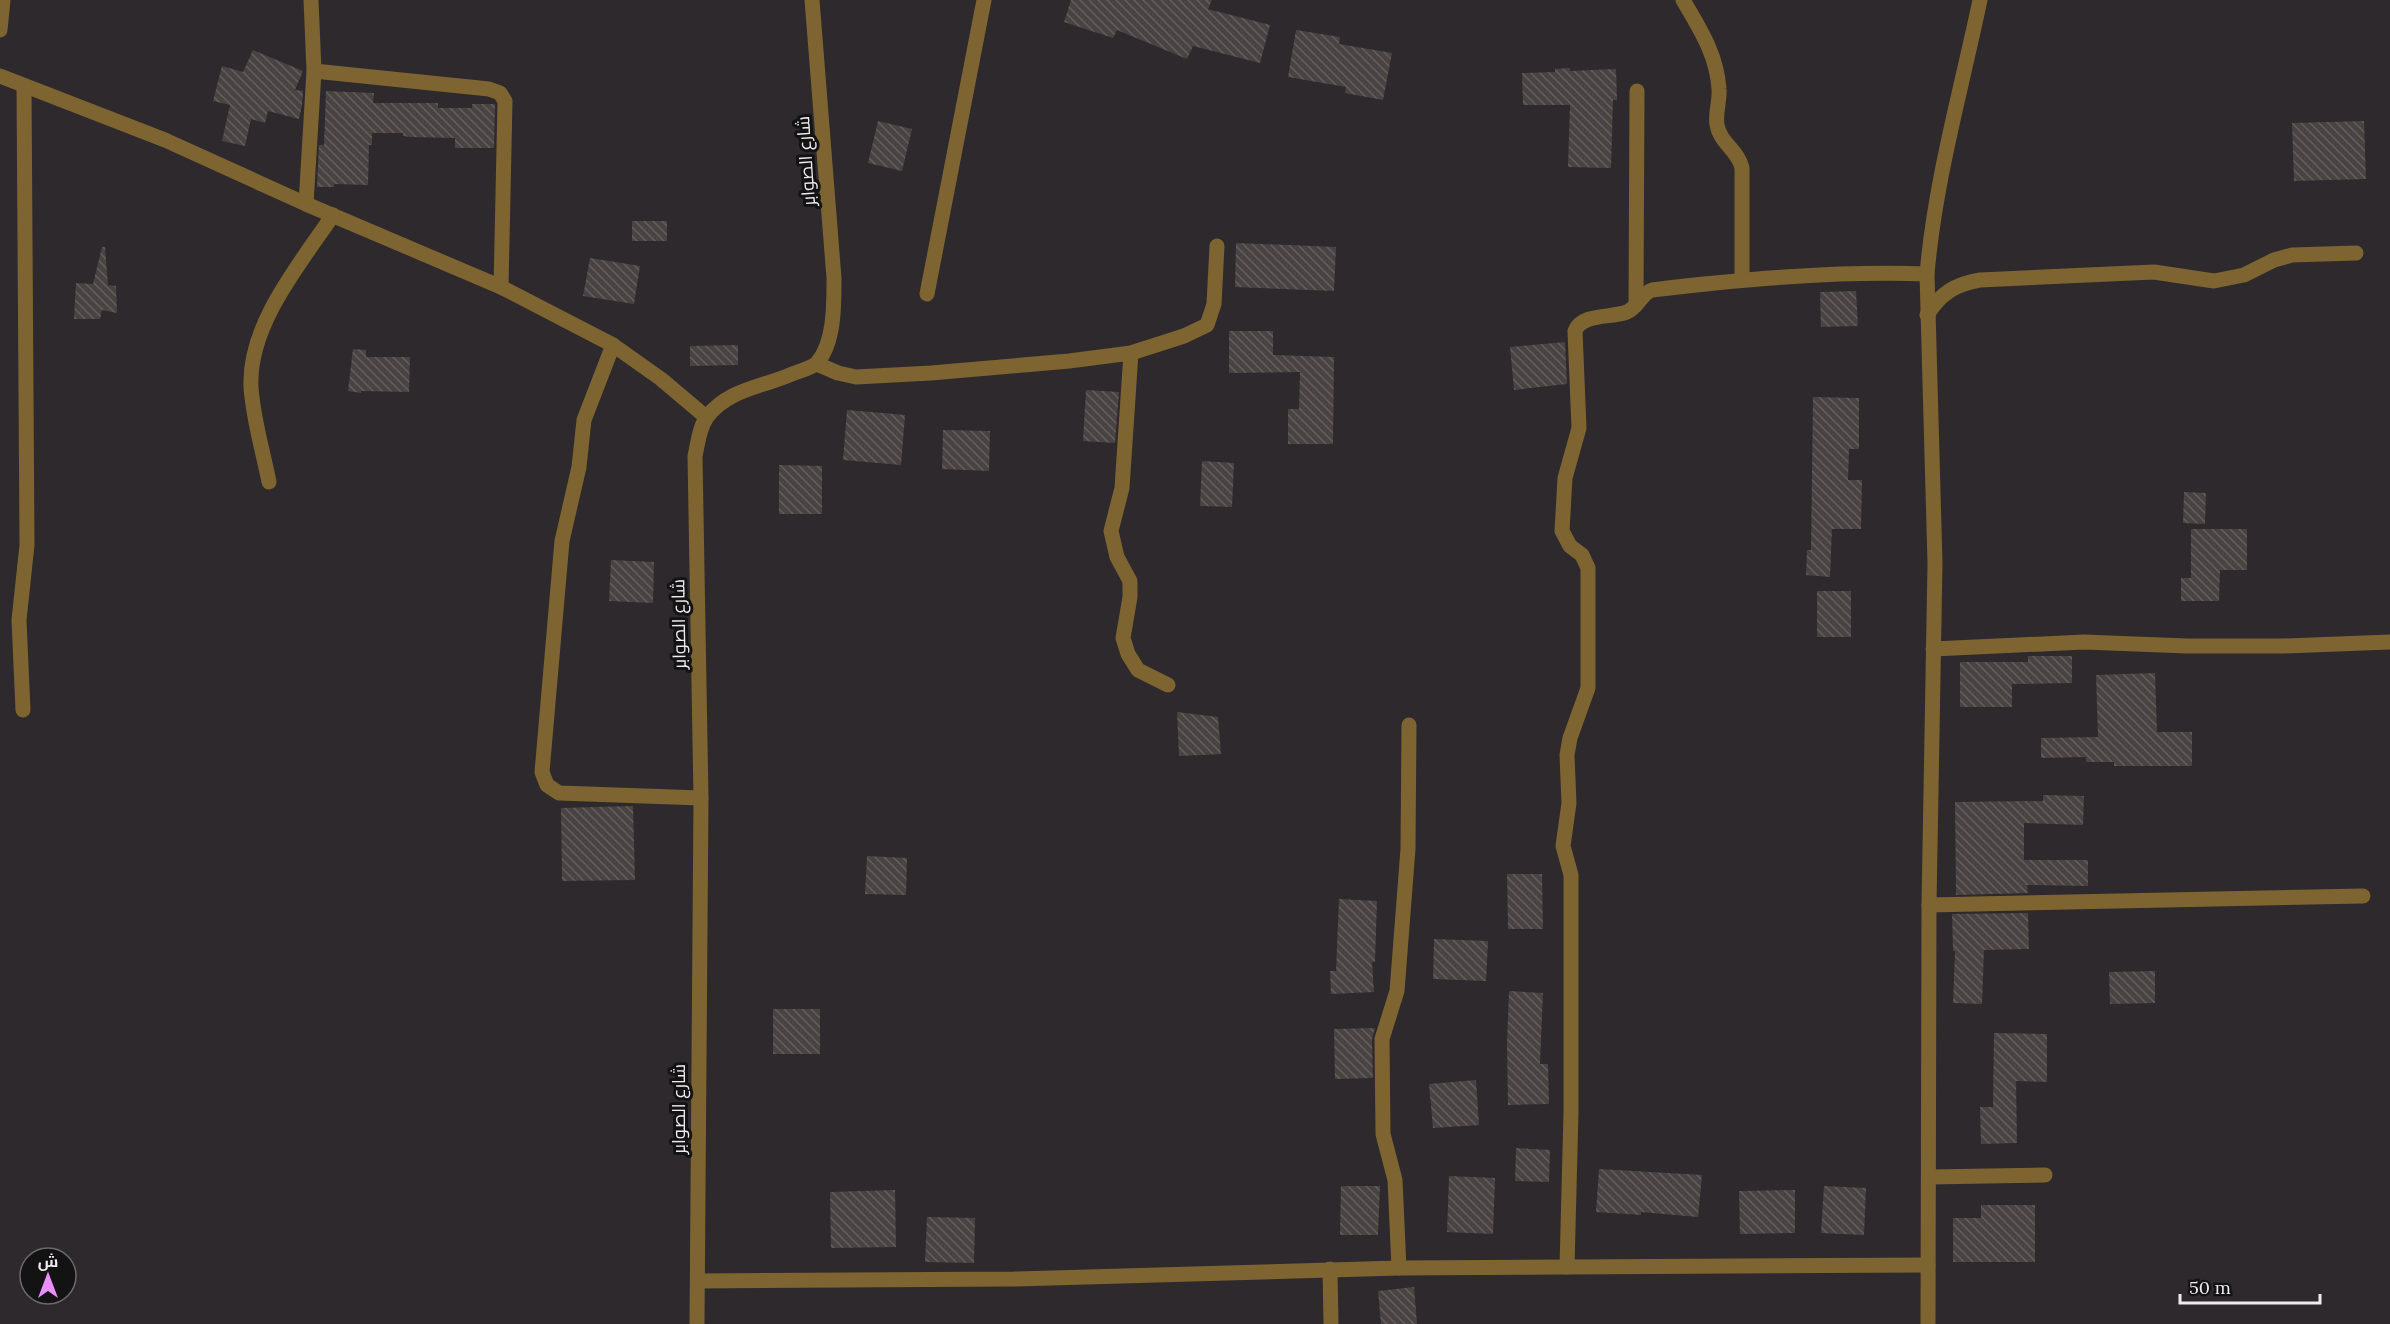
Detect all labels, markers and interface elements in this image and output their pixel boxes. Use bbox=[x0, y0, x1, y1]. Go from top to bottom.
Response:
street label: شارع الصوابر bbox=[791, 115, 821, 208]
street label: شارع الصوابر bbox=[666, 579, 692, 670]
street label: شارع الصوابر bbox=[667, 1064, 691, 1155]
north arrow bbox=[18, 1246, 78, 1306]
text: ش bbox=[38, 1251, 58, 1271]
scale bar bbox=[2180, 1267, 2320, 1305]
text: 50 m bbox=[2189, 1276, 2231, 1299]

